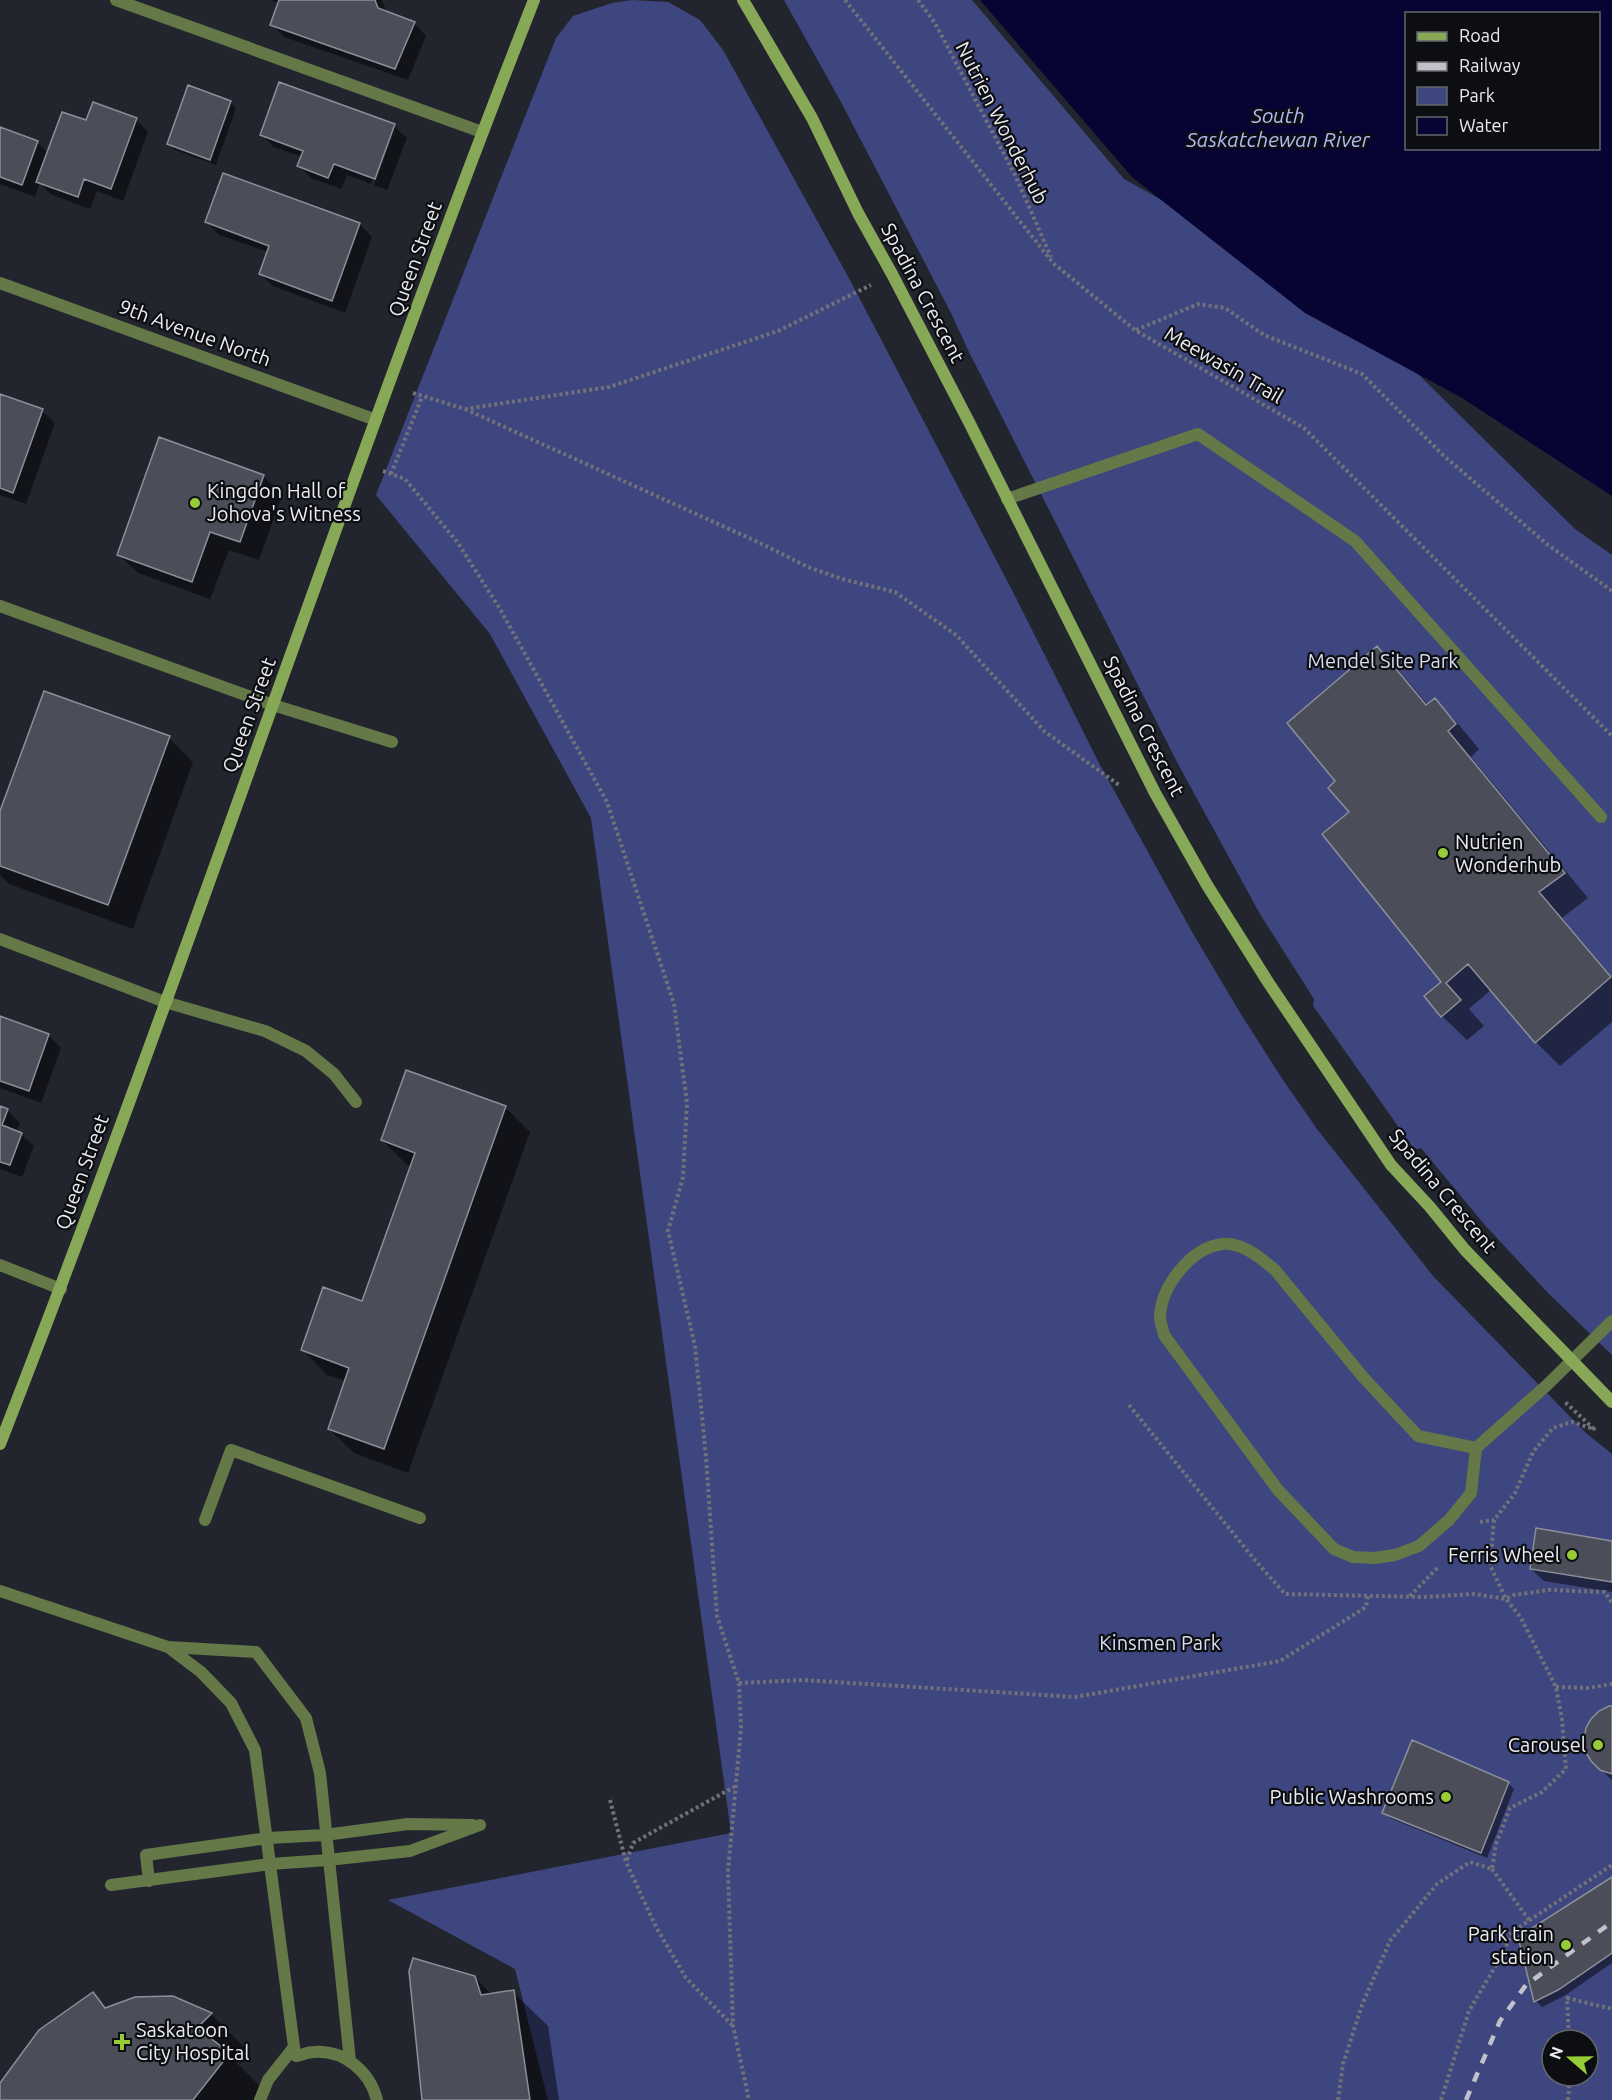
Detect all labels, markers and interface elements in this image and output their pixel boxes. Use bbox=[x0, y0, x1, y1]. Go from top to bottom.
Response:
legend bbox=[1405, 12, 1600, 150]
text: Road bbox=[1459, 25, 1501, 45]
street label: Nutrien Wonderhub bbox=[952, 38, 1053, 208]
text: Railway bbox=[1459, 55, 1521, 75]
text: Park bbox=[1459, 85, 1495, 105]
water label: South Saskatchewan River bbox=[1185, 103, 1371, 151]
text: Water bbox=[1459, 115, 1509, 135]
street label: Queen Street bbox=[383, 198, 446, 320]
street label: Spadina Crescent bbox=[877, 219, 970, 366]
street label: 9th Avenue North bbox=[116, 294, 274, 371]
street label: Meewasin Trail bbox=[1161, 321, 1288, 408]
place label: Kingdon Hall of Johova's Witness bbox=[207, 479, 361, 525]
marker: Kingdon Hall of Johova's Witness bbox=[188, 496, 202, 510]
park label: Mendel Site Park bbox=[1308, 649, 1458, 672]
street label: Spadina Crescent bbox=[1099, 652, 1190, 800]
street label: Queen Street bbox=[217, 654, 280, 776]
place label: Nutrien Wonderhub bbox=[1455, 830, 1561, 876]
marker: Nutrien Wonderhub bbox=[1436, 846, 1450, 860]
street label: Queen Street bbox=[50, 1111, 113, 1233]
street label: Spadina Crescent bbox=[1385, 1124, 1502, 1257]
place label: Ferris Wheel bbox=[1448, 1543, 1560, 1566]
marker: Ferris Wheel bbox=[1565, 1548, 1579, 1562]
park label: Kinsmen Park bbox=[1099, 1631, 1221, 1654]
place label: Carousel bbox=[1508, 1733, 1586, 1756]
marker: Carousel bbox=[1591, 1738, 1605, 1752]
place label: Public Washrooms bbox=[1270, 1785, 1434, 1808]
marker: Public Washrooms bbox=[1439, 1790, 1453, 1804]
place label: Park train station bbox=[1468, 1922, 1554, 1968]
marker: Park train station bbox=[1559, 1938, 1573, 1952]
place label: Saskatoon City Hospital bbox=[136, 2018, 249, 2064]
north arrow bbox=[1540, 2028, 1600, 2088]
marker: Saskatoon City Hospital bbox=[113, 2033, 131, 2051]
text: N bbox=[1545, 2044, 1566, 2062]

